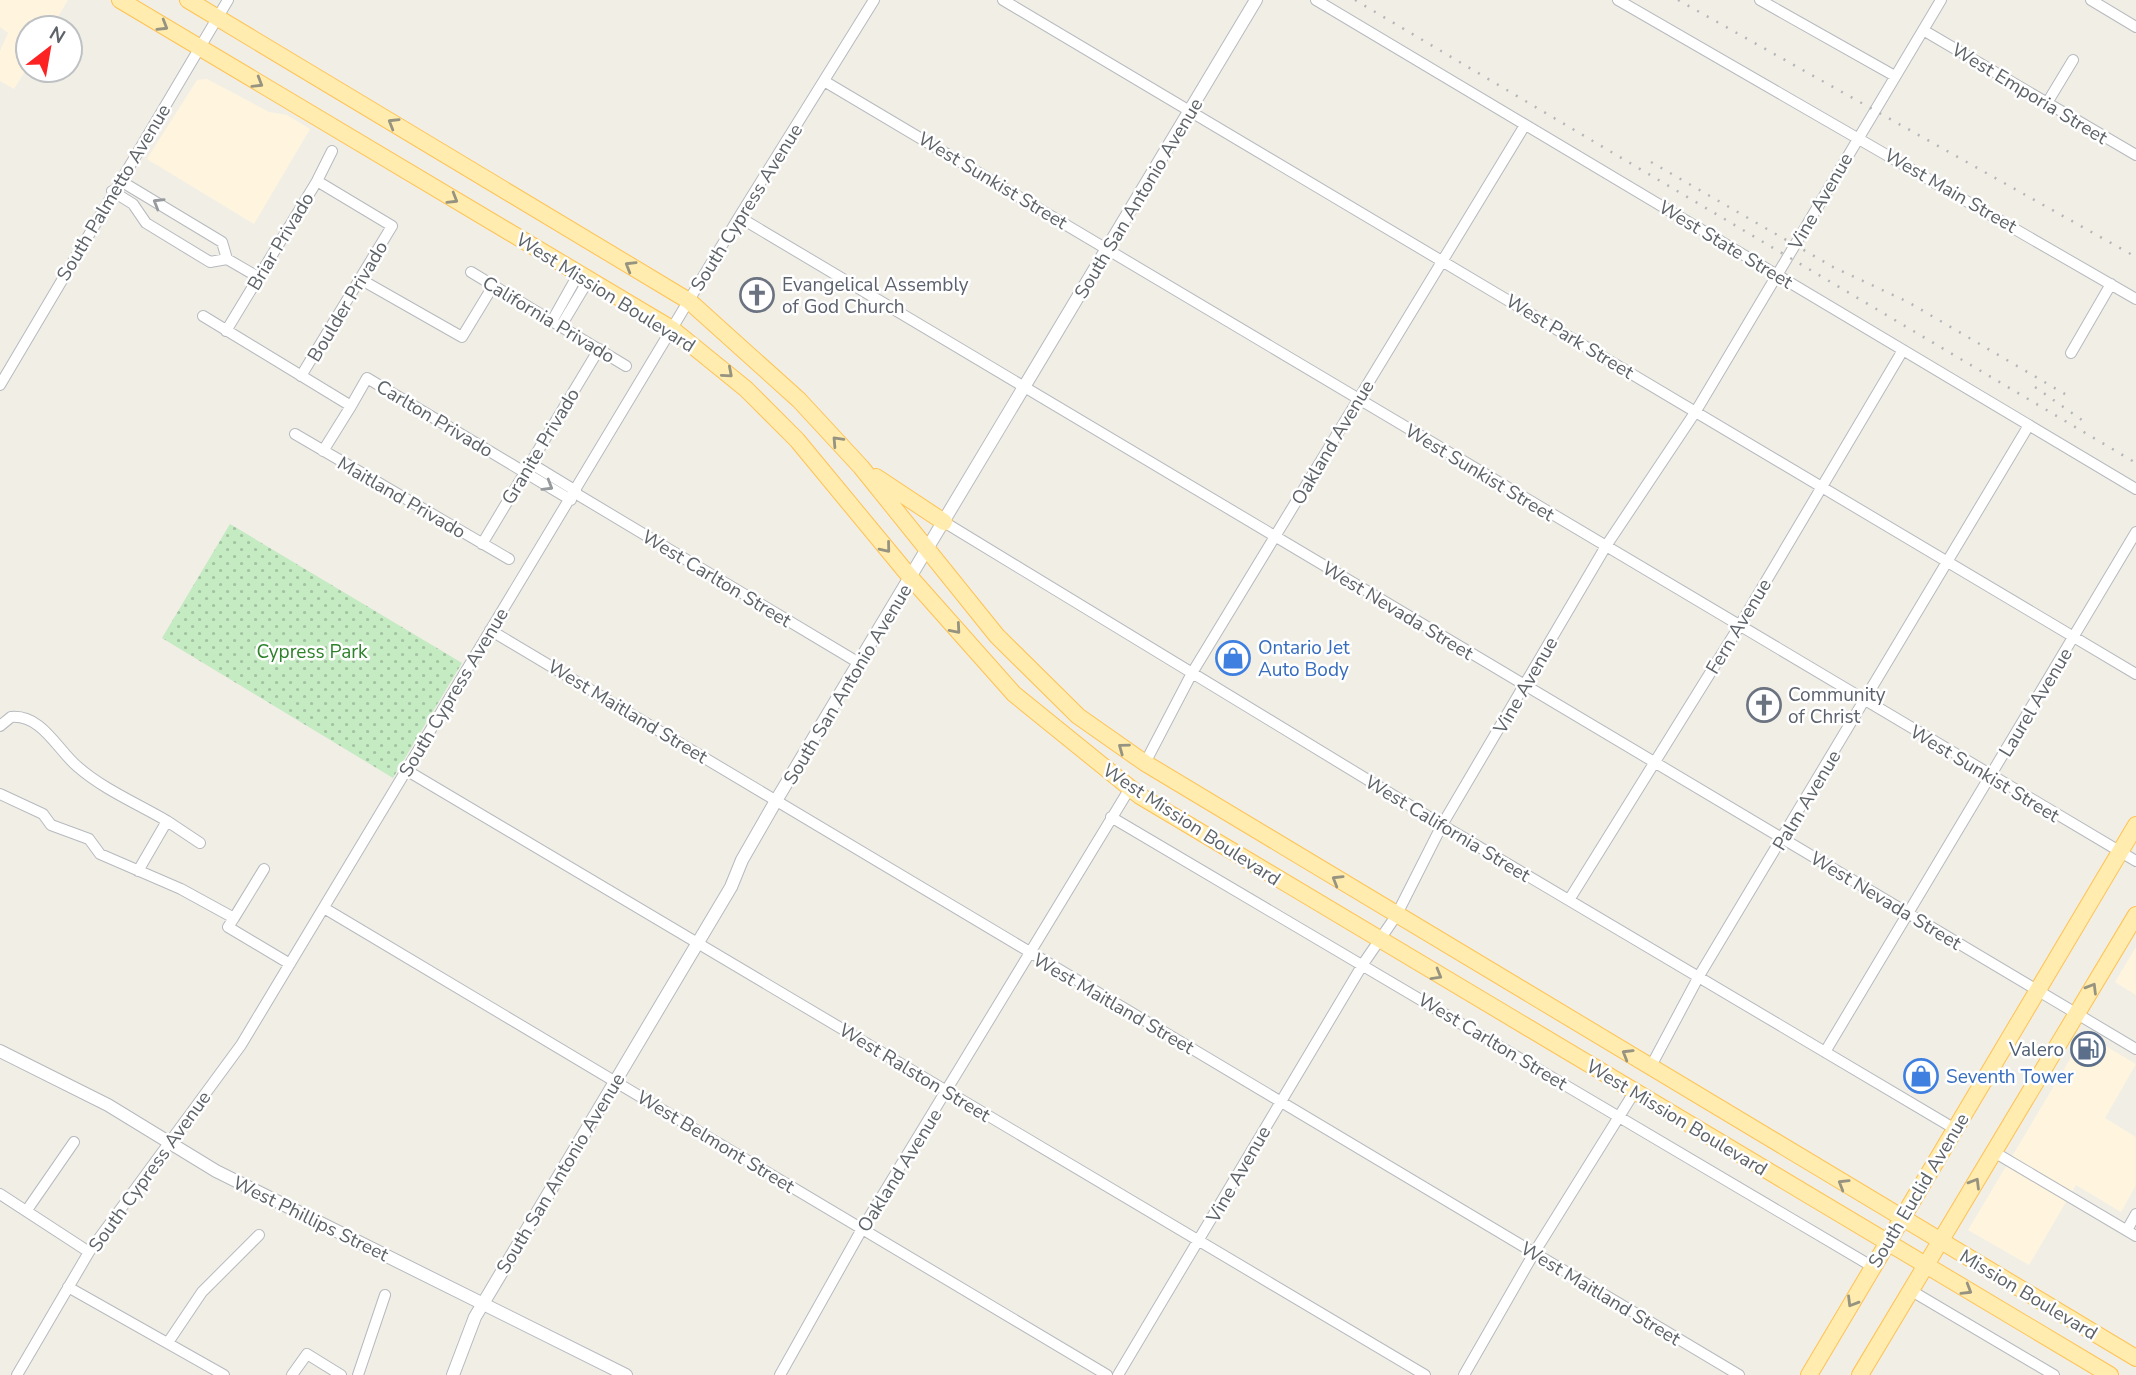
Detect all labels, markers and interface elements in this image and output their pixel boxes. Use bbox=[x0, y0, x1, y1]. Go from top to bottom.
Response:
north arrow bbox=[14, 14, 84, 84]
one-way arrow bbox=[156, 18, 169, 31]
text: N bbox=[44, 20, 70, 50]
street label: West Emporia Street bbox=[1947, 37, 2113, 151]
one-way arrow bbox=[250, 75, 263, 88]
street label: South San Antonio Avenue bbox=[1069, 93, 1209, 304]
street label: South Palmetto Avenue bbox=[51, 99, 177, 286]
one-way arrow bbox=[388, 118, 401, 131]
street label: South Cypress Avenue bbox=[685, 119, 809, 296]
street label: West Sunkist Street bbox=[913, 126, 1072, 236]
street label: West Main Street bbox=[1880, 142, 2022, 239]
street label: Vine Avenue bbox=[1782, 148, 1859, 256]
street label: Briar Privado bbox=[241, 188, 320, 295]
one-way arrow bbox=[446, 191, 459, 204]
street label: West State Street bbox=[1654, 195, 1798, 295]
one-way arrow bbox=[152, 198, 165, 211]
street label: West Mission Boulevard bbox=[511, 227, 700, 359]
street label: Boulder Privado bbox=[301, 236, 394, 367]
one-way arrow bbox=[625, 261, 638, 274]
street label: California Privado bbox=[477, 270, 620, 370]
place label: Evangelical Assembly of God Church bbox=[782, 272, 969, 320]
church icon: Evangelical Assembly of God Church bbox=[738, 276, 776, 314]
street label: West Park Street bbox=[1501, 288, 1639, 386]
one-way arrow bbox=[719, 365, 732, 377]
street label: Carlton Privado bbox=[371, 374, 498, 464]
street label: Oakland Avenue bbox=[1285, 375, 1380, 510]
street label: Granite Privado bbox=[496, 383, 586, 510]
street label: West Sunkist Street bbox=[1400, 418, 1559, 528]
one-way arrow bbox=[833, 436, 845, 449]
street label: Maitland Privado bbox=[333, 451, 470, 545]
one-way arrow bbox=[540, 478, 553, 491]
street label: West Carlton Street bbox=[637, 524, 796, 634]
one-way arrow bbox=[878, 539, 890, 552]
street label: West Nevada Street bbox=[1317, 555, 1478, 666]
street label: Fern Avenue bbox=[1700, 574, 1778, 679]
street label: South San Antonio Avenue bbox=[778, 579, 918, 790]
street label: South Cypress Avenue bbox=[393, 603, 515, 782]
one-way arrow bbox=[948, 620, 960, 633]
street label: Vine Avenue bbox=[1487, 632, 1564, 740]
place label: Ontario Jet Auto Body bbox=[1258, 635, 1350, 683]
park label: Cypress Park bbox=[256, 639, 368, 665]
shop icon: Ontario Jet Auto Body bbox=[1214, 639, 1252, 677]
street label: Laurel Avenue bbox=[1993, 643, 2079, 762]
street label: West Maitland Street bbox=[543, 654, 713, 770]
place label: Community of Christ bbox=[1788, 682, 1886, 730]
church icon: Community of Christ bbox=[1745, 686, 1783, 724]
street label: West Sunkist Street bbox=[1905, 719, 2064, 829]
one-way arrow bbox=[1118, 744, 1131, 756]
street label: Palm Avenue bbox=[1767, 745, 1847, 856]
street label: West Mission Boulevard bbox=[1098, 758, 1285, 892]
street label: West California Street bbox=[1360, 769, 1535, 889]
street label: West Nevada Street bbox=[1805, 845, 1966, 956]
one-way arrow bbox=[1332, 875, 1345, 888]
street label: West Maitland Street bbox=[1028, 947, 1199, 1061]
one-way arrow bbox=[1430, 967, 1443, 980]
one-way arrow bbox=[2084, 983, 2097, 996]
street label: West Carlton Street bbox=[1413, 987, 1572, 1097]
street label: West Ralston Street bbox=[834, 1017, 995, 1129]
fuel station icon: Valero bbox=[2069, 1030, 2107, 1068]
place label: Valero bbox=[2008, 1037, 2064, 1063]
one-way arrow bbox=[1622, 1049, 1635, 1062]
street label: West Mission Boulevard bbox=[1581, 1053, 1772, 1182]
shop icon: Seventh Tower bbox=[1902, 1057, 1940, 1095]
place label: Seventh Tower bbox=[1946, 1064, 2074, 1090]
street label: South San Antonio Avenue bbox=[491, 1068, 631, 1279]
street label: West Belmont Street bbox=[632, 1084, 800, 1200]
street label: South Cypress Avenue bbox=[83, 1086, 217, 1257]
street label: Oakland Avenue bbox=[851, 1104, 948, 1237]
street label: South Euclid Avenue bbox=[1862, 1108, 1975, 1273]
street label: Vine Avenue bbox=[1200, 1121, 1277, 1229]
street label: West Phillips Street bbox=[228, 1170, 393, 1268]
one-way arrow bbox=[1967, 1178, 1980, 1191]
one-way arrow bbox=[1838, 1179, 1851, 1192]
street label: West Maitland Street bbox=[1516, 1236, 1686, 1352]
street label: Mission Boulevard bbox=[1955, 1243, 2102, 1346]
one-way arrow bbox=[1960, 1282, 1973, 1295]
one-way arrow bbox=[1848, 1294, 1861, 1307]

